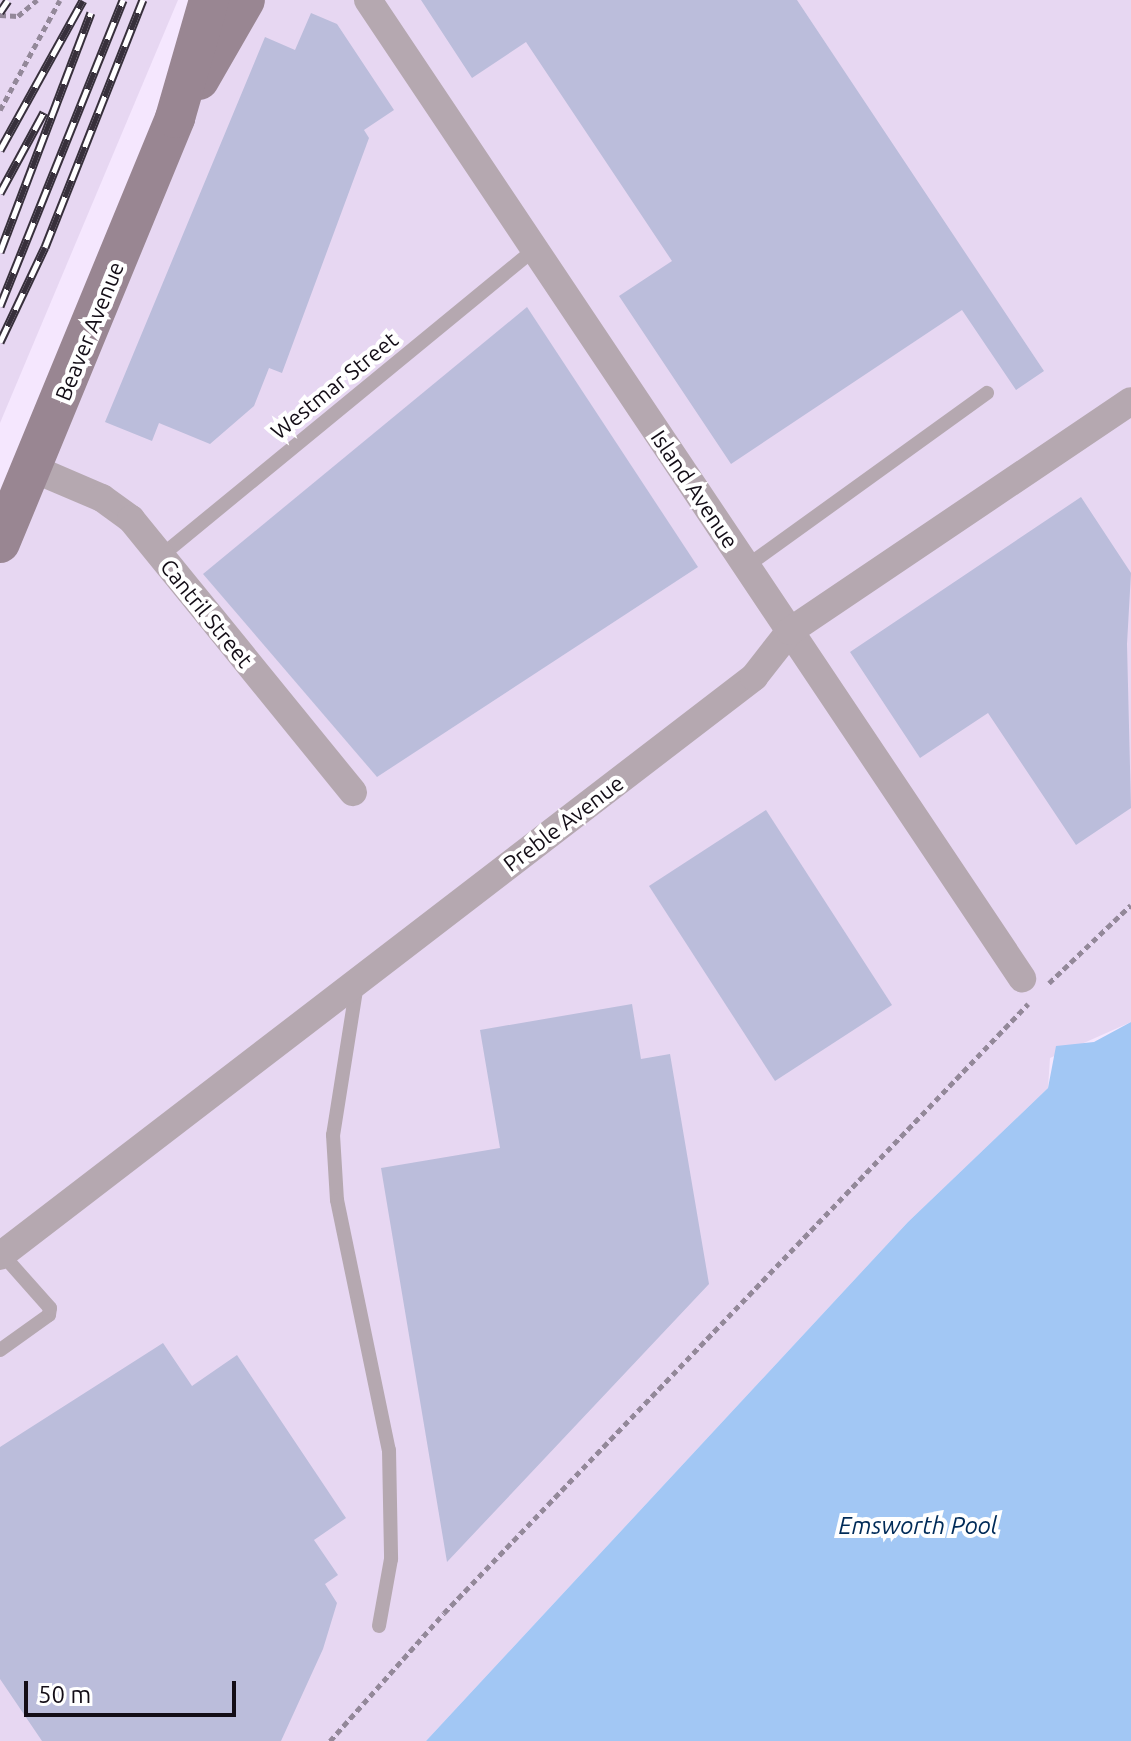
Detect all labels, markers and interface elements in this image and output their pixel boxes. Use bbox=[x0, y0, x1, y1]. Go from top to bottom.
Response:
street label: Beaver Avenue bbox=[49, 258, 129, 404]
street label: Westmar Street bbox=[265, 326, 403, 444]
street label: Island Avenue bbox=[646, 425, 744, 553]
street label: Cantril Street bbox=[155, 553, 259, 673]
street label: Preble Avenue bbox=[498, 769, 628, 877]
water label: Emsworth Pool bbox=[839, 1512, 997, 1540]
scale bar bbox=[28, 1665, 240, 1715]
text: 50 m bbox=[38, 1681, 91, 1708]

